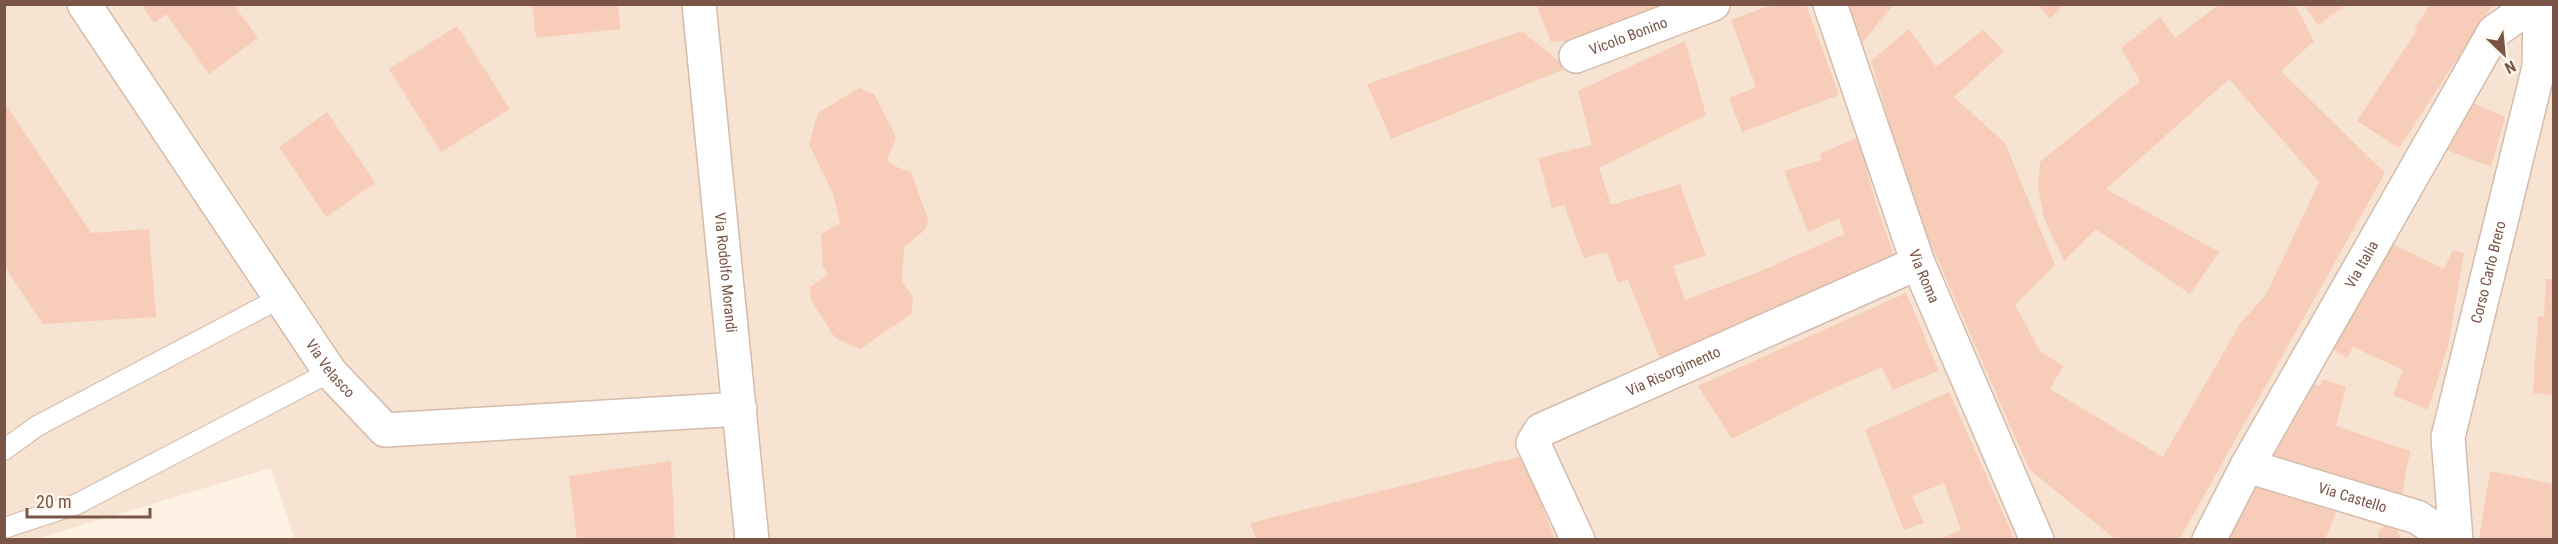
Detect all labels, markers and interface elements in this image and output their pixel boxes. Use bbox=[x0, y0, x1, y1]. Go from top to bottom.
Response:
street label: Vicolo Bonino bbox=[1587, 13, 1670, 59]
north arrow bbox=[2474, 24, 2534, 84]
text: N bbox=[2502, 56, 2519, 78]
street label: Via Rodolfo Morandi bbox=[711, 212, 740, 334]
street label: Corso Carlo Brero bbox=[2467, 219, 2510, 325]
street label: Via Italia bbox=[2341, 237, 2382, 292]
street label: Via Roma bbox=[1905, 247, 1943, 306]
street label: Via Velasco bbox=[302, 336, 359, 402]
street label: Via Risorgimento bbox=[1624, 343, 1723, 400]
street label: Via Castello bbox=[2316, 479, 2389, 516]
scale bar bbox=[27, 481, 150, 519]
text: 20 m bbox=[36, 491, 71, 512]

